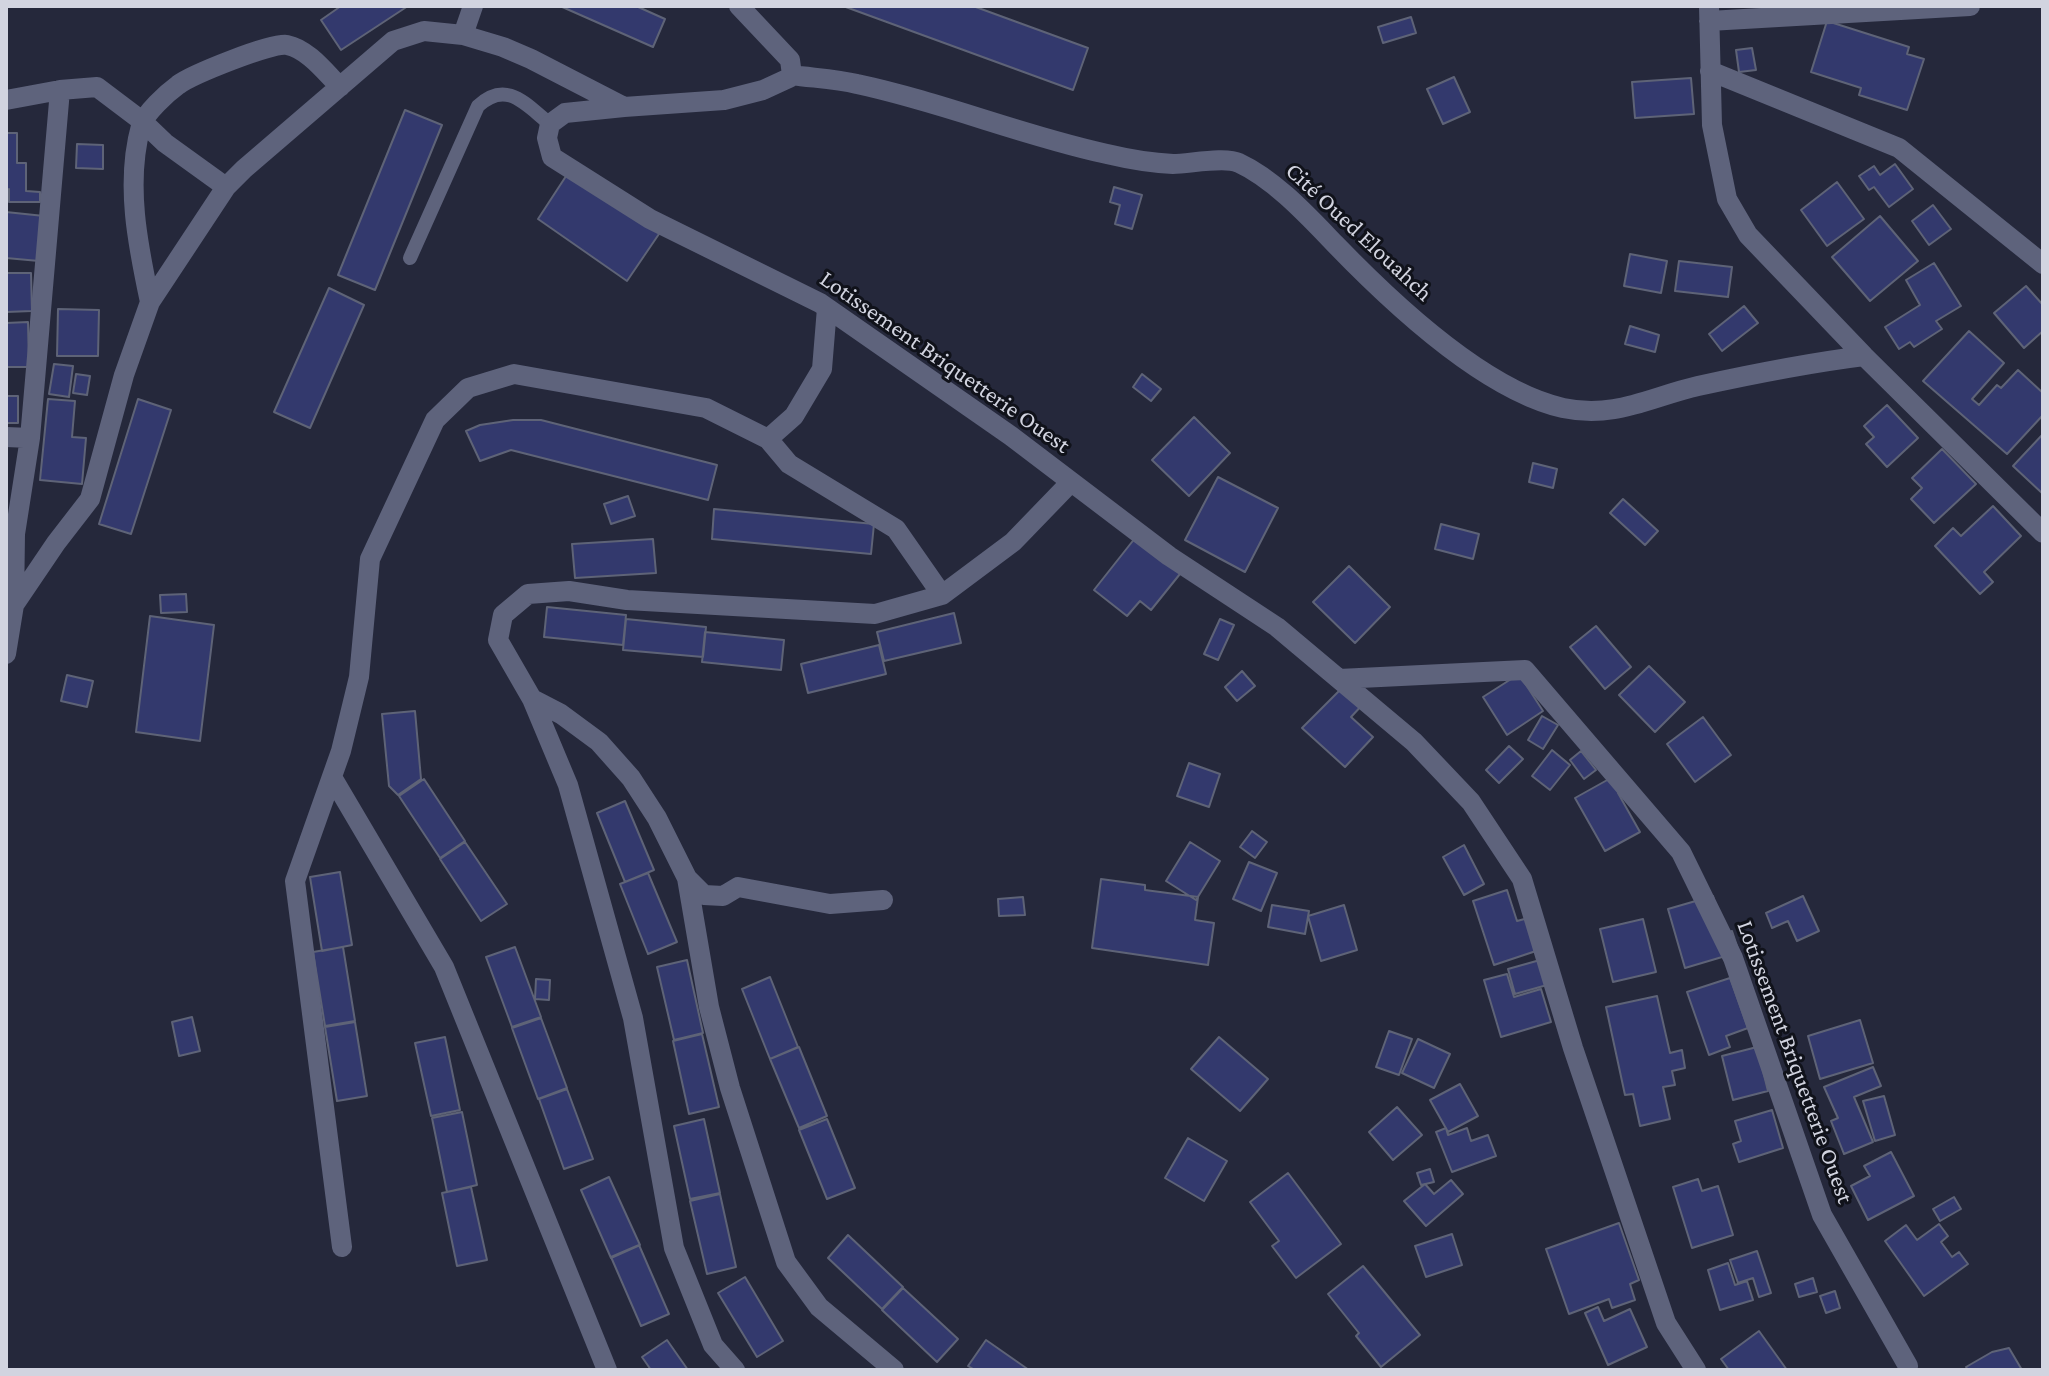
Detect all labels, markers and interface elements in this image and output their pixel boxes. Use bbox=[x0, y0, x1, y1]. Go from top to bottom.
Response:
street label: Cité Oued Elouahch bbox=[1280, 157, 1438, 307]
street label: Lotissement Briquetterie Ouest bbox=[814, 264, 1076, 460]
street label: Lotissement Briquetterie Ouest bbox=[1730, 917, 1860, 1207]

